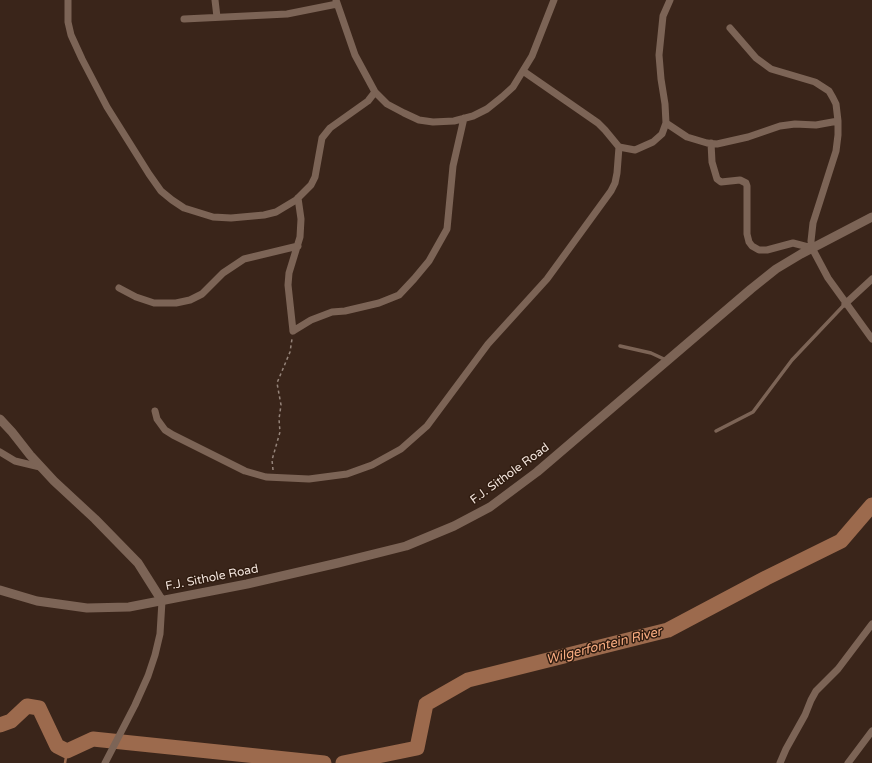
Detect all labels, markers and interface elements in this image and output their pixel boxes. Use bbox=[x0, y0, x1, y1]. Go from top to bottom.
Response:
street label: F.J. Sithole Road bbox=[468, 440, 552, 508]
street label: F.J. Sithole Road bbox=[164, 562, 260, 594]
water label: Wilgerfontein River bbox=[545, 624, 663, 668]

